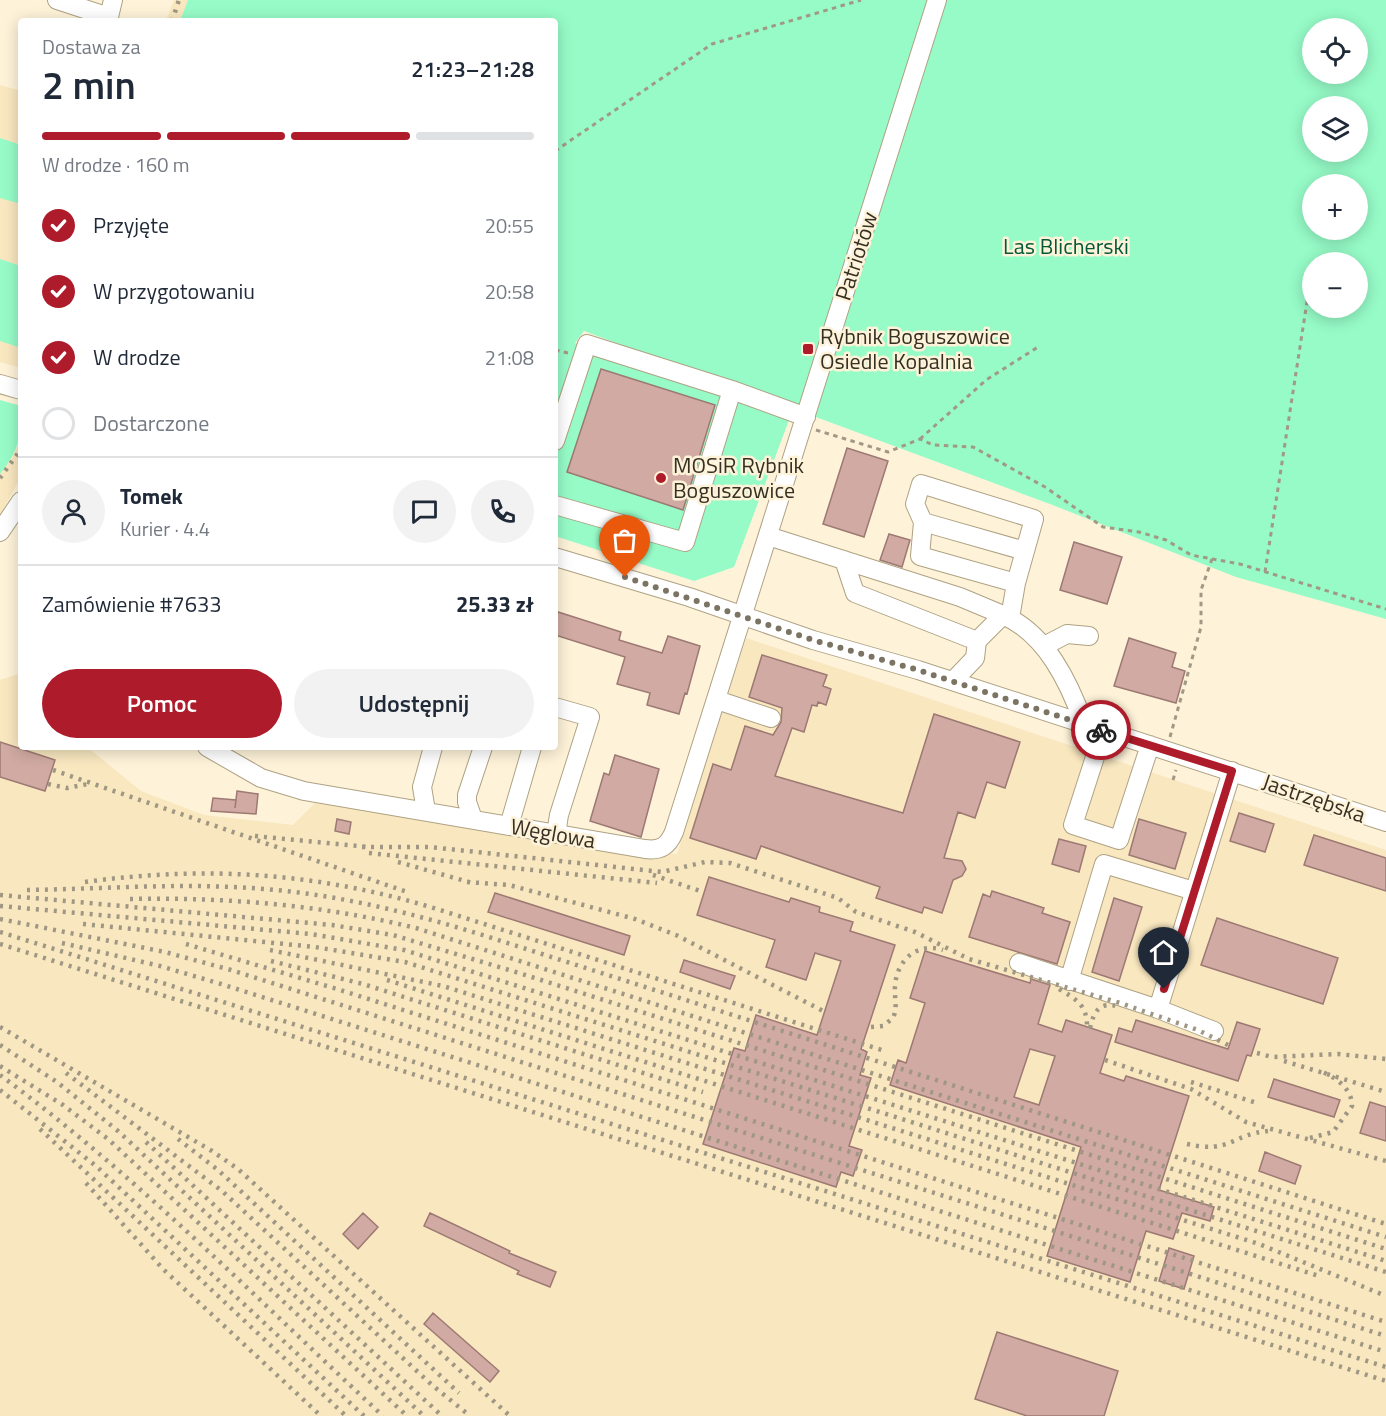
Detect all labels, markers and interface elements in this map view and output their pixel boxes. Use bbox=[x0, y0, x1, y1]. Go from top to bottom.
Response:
map controls bbox=[1302, 18, 1368, 318]
button: locate bbox=[1302, 18, 1368, 84]
text: Dostawa za bbox=[42, 31, 140, 62]
text: 21:23–21:28 bbox=[411, 52, 534, 86]
text: 2 min bbox=[42, 55, 136, 114]
button: layers bbox=[1302, 96, 1368, 162]
text: W drodze · 160 m bbox=[42, 149, 190, 180]
button: + bbox=[1302, 174, 1368, 240]
street label: Patriotów bbox=[826, 207, 886, 305]
text: Przyjęte bbox=[93, 208, 169, 242]
icon: check bbox=[42, 209, 75, 242]
text: 20:55 bbox=[485, 210, 534, 241]
park label: Las Blicherski bbox=[1003, 229, 1129, 263]
button: − bbox=[1302, 252, 1368, 318]
text: W przygotowaniu bbox=[93, 274, 255, 308]
icon: check bbox=[42, 275, 75, 308]
text: 20:58 bbox=[485, 276, 534, 307]
place label: Rybnik Boguszowice Osiedle Kopalnia bbox=[820, 319, 1010, 378]
text: W drodze bbox=[93, 340, 181, 374]
icon: check bbox=[42, 341, 75, 374]
text: 21:08 bbox=[485, 342, 534, 373]
marker: Rybnik Boguszowice Osiedle Kopalnia bbox=[801, 342, 815, 356]
text: Dostarczone bbox=[93, 406, 209, 440]
place label: MOSiR Rybnik Boguszowice bbox=[673, 448, 805, 507]
marker: MOSiR Rybnik Boguszowice bbox=[654, 471, 668, 485]
text: Tomek bbox=[120, 479, 183, 513]
button: person bbox=[42, 480, 105, 543]
button: chat bbox=[393, 480, 456, 543]
button: phone bbox=[471, 480, 534, 543]
text: Kurier · 4.4 bbox=[120, 513, 210, 544]
pin bbox=[599, 515, 650, 577]
icon: bag bbox=[608, 524, 641, 557]
text: Zamówienie #7633 bbox=[42, 587, 222, 621]
text: 25.33 zł bbox=[456, 587, 534, 621]
button: Pomoc bbox=[42, 669, 282, 738]
button: Udostępnij bbox=[294, 669, 534, 738]
courier bbox=[1071, 700, 1131, 760]
icon: bike bbox=[1085, 714, 1118, 747]
street label: Jastrzębska bbox=[1258, 764, 1370, 832]
street label: Węglowa bbox=[508, 809, 598, 857]
pin bbox=[1138, 927, 1189, 989]
icon: home bbox=[1147, 936, 1180, 969]

